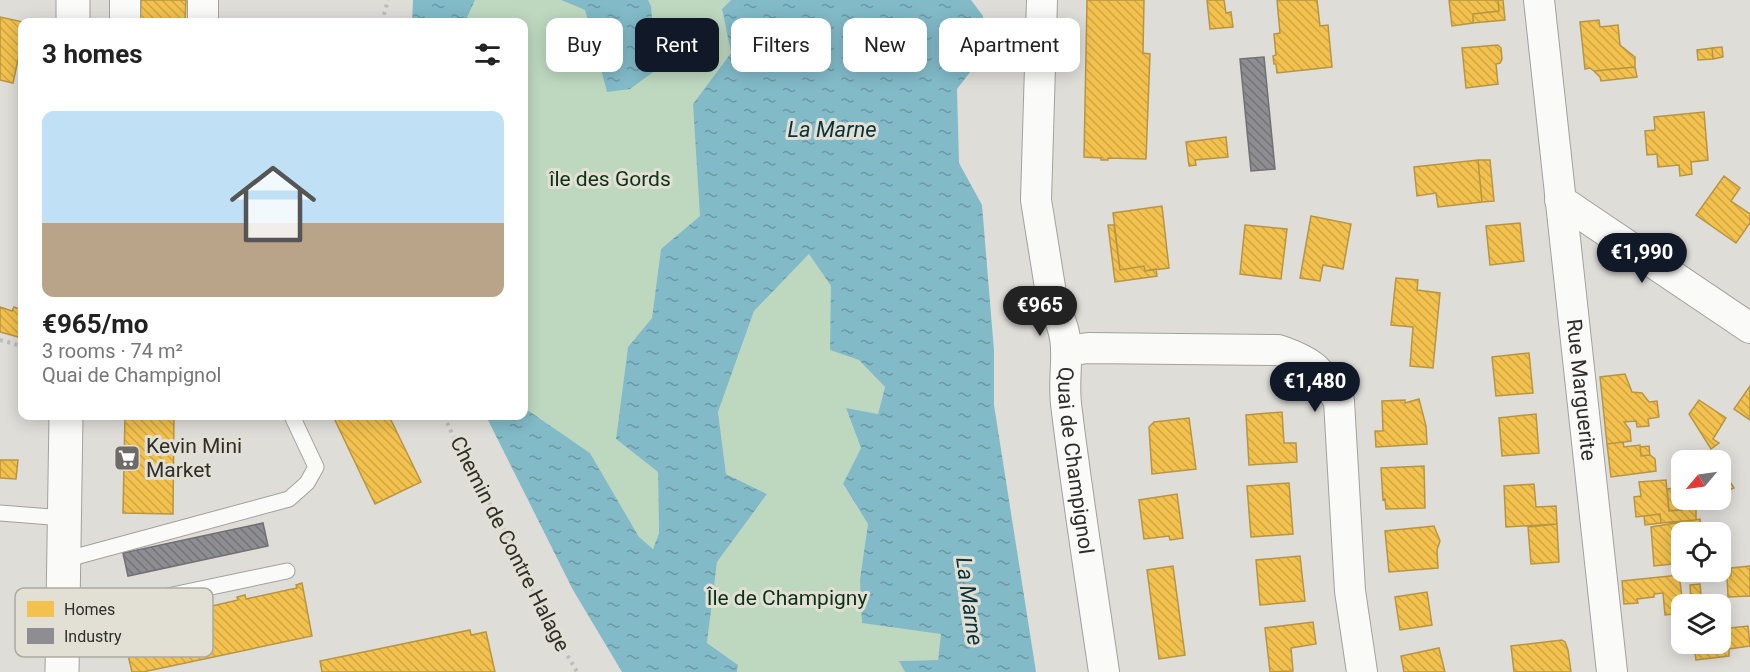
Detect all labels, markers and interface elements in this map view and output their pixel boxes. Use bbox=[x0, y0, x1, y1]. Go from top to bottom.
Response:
chip: Buy bbox=[546, 18, 623, 72]
chip: Rent bbox=[635, 18, 719, 72]
chip: Filters bbox=[731, 18, 831, 72]
chip: New bbox=[843, 18, 927, 72]
chip: Apartment bbox=[939, 18, 1080, 72]
icon: filters bbox=[471, 38, 504, 71]
text: 3 homes bbox=[42, 39, 143, 69]
water label: La Marne bbox=[787, 117, 877, 142]
icon: home bbox=[219, 150, 327, 258]
park label: île des Gords bbox=[548, 167, 671, 191]
pin: €1,990 bbox=[1593, 233, 1691, 284]
text: €1,990 bbox=[1611, 240, 1673, 264]
pin: €965 bbox=[1004, 286, 1076, 337]
text: €965 bbox=[1017, 293, 1063, 317]
text: €965/mo bbox=[42, 309, 149, 339]
street label: Rue Marguerite bbox=[1562, 318, 1601, 462]
text: 3 rooms · 74 m² bbox=[42, 339, 183, 363]
pin: €1,480 bbox=[1266, 362, 1364, 413]
text: Quai de Champignol bbox=[42, 363, 221, 387]
street label: Quai de Champignol bbox=[1053, 366, 1098, 556]
text: €1,480 bbox=[1284, 369, 1346, 393]
street label: Chemin de Contre Halage bbox=[445, 432, 575, 656]
place label: Kevin Mini Market bbox=[146, 434, 242, 482]
supermarket icon: Kevin Mini Market bbox=[112, 443, 142, 473]
north arrow bbox=[1671, 450, 1731, 510]
map controls bbox=[1671, 450, 1731, 654]
button: locate bbox=[1671, 522, 1731, 582]
water label: La Marne bbox=[951, 555, 988, 647]
park label: Île de Champigny bbox=[706, 586, 867, 610]
legend bbox=[15, 588, 213, 657]
button: layers bbox=[1671, 594, 1731, 654]
text: Homes bbox=[64, 600, 115, 619]
text: Industry bbox=[64, 627, 122, 646]

